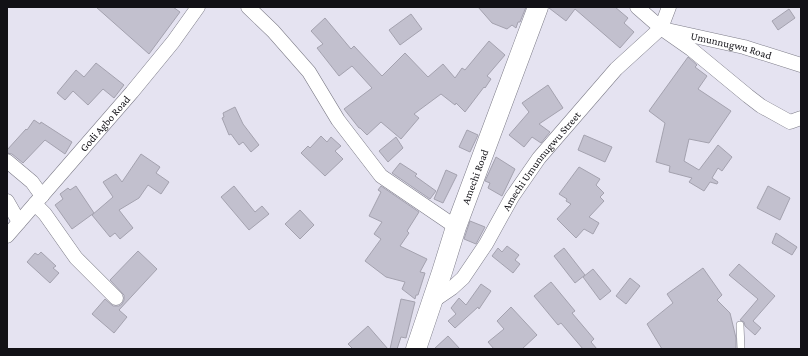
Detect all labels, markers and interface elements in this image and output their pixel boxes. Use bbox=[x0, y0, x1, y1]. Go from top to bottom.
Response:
street label: Umunnugwu Road bbox=[690, 29, 773, 61]
street label: Godi Agbo Road bbox=[77, 93, 132, 154]
street label: Amechi Umunnugwu Street bbox=[500, 108, 583, 213]
street label: Amechi Road bbox=[459, 147, 490, 206]

